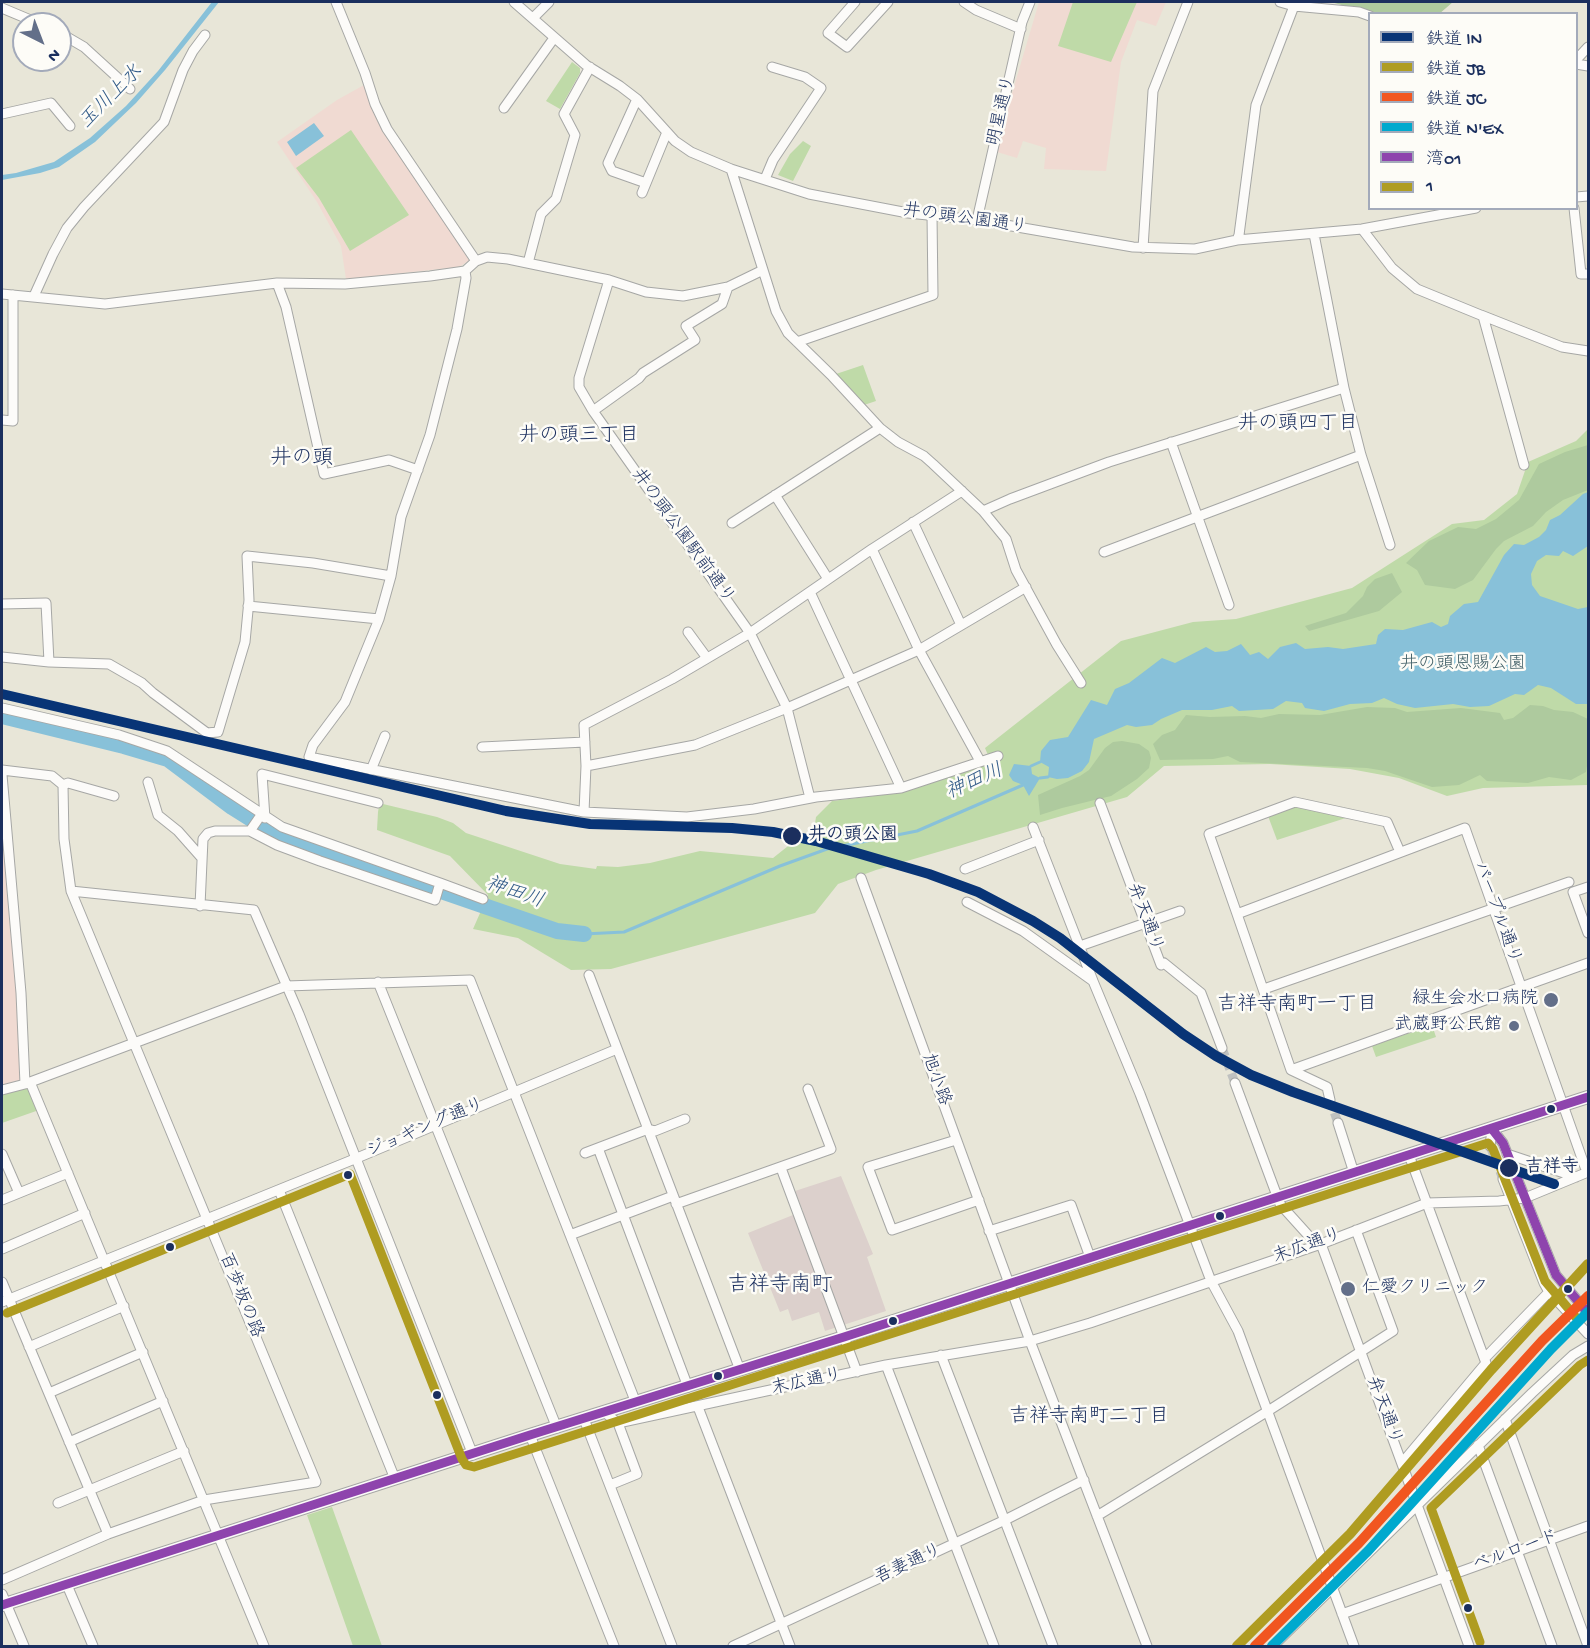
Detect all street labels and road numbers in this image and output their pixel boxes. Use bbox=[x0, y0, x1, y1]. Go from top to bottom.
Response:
street label: 明星通り bbox=[984, 73, 1022, 149]
street label: 井の頭公園通り bbox=[901, 201, 1029, 239]
street label: 井の頭公園駅前通り bbox=[626, 465, 738, 609]
street label: パープル通り bbox=[1467, 859, 1525, 967]
street label: 弁天通り bbox=[1122, 880, 1166, 956]
street label: 旭小路 bbox=[916, 1051, 954, 1109]
street label: ジョギング通り bbox=[364, 1094, 488, 1164]
street label: 末広通り bbox=[1270, 1225, 1346, 1269]
street label: 百歩坂の路 bbox=[213, 1250, 267, 1342]
street label: 末広通り bbox=[770, 1365, 844, 1401]
street label: 弁天通り bbox=[1361, 1373, 1405, 1449]
street label: ベルロード bbox=[1470, 1526, 1562, 1578]
street label: 吾妻通り bbox=[872, 1540, 946, 1590]

